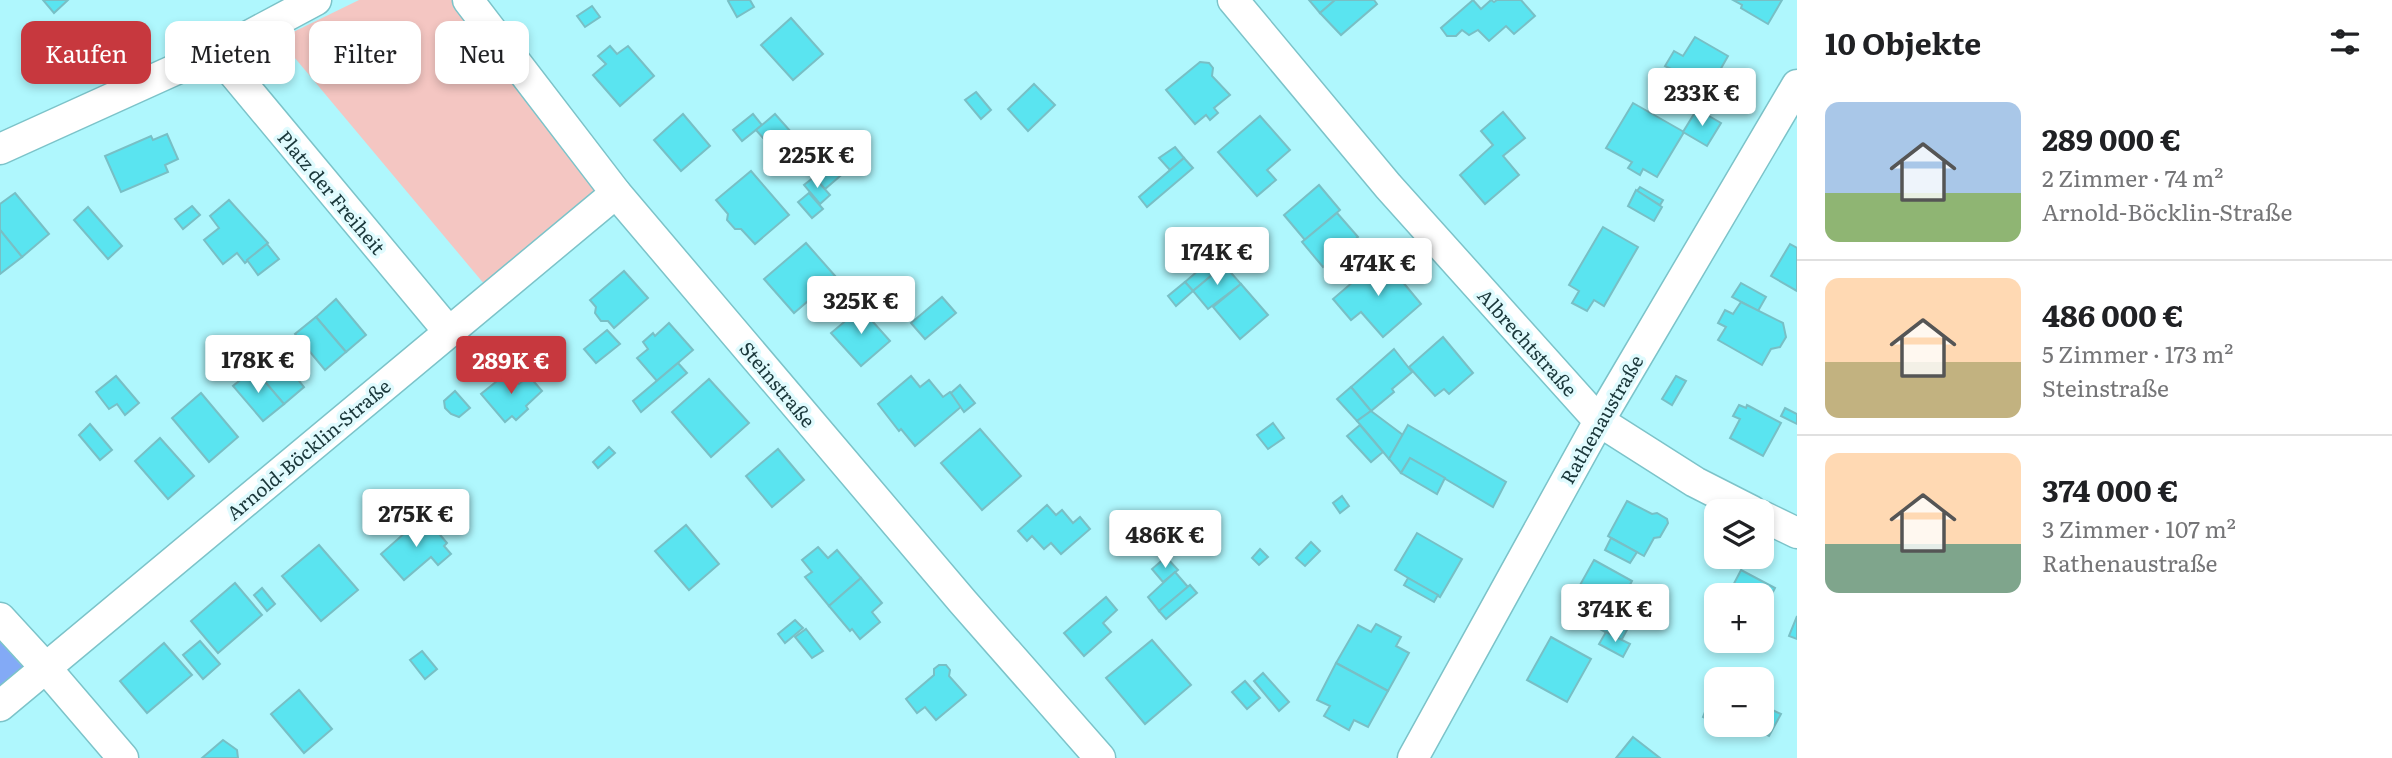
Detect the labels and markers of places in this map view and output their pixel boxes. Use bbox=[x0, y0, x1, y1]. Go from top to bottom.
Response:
pin: 233K € bbox=[1645, 68, 1759, 128]
pin: 225K € bbox=[760, 130, 874, 190]
pin: 174K € bbox=[1160, 228, 1274, 287]
pin: 474K € bbox=[1321, 238, 1435, 298]
pin: 325K € bbox=[804, 276, 918, 336]
pin: 178K € bbox=[201, 336, 315, 395]
pin: 289K € bbox=[454, 336, 568, 396]
pin: 275K € bbox=[359, 490, 473, 549]
pin: 486K € bbox=[1108, 510, 1222, 570]
pin: 374K € bbox=[1558, 584, 1672, 644]

